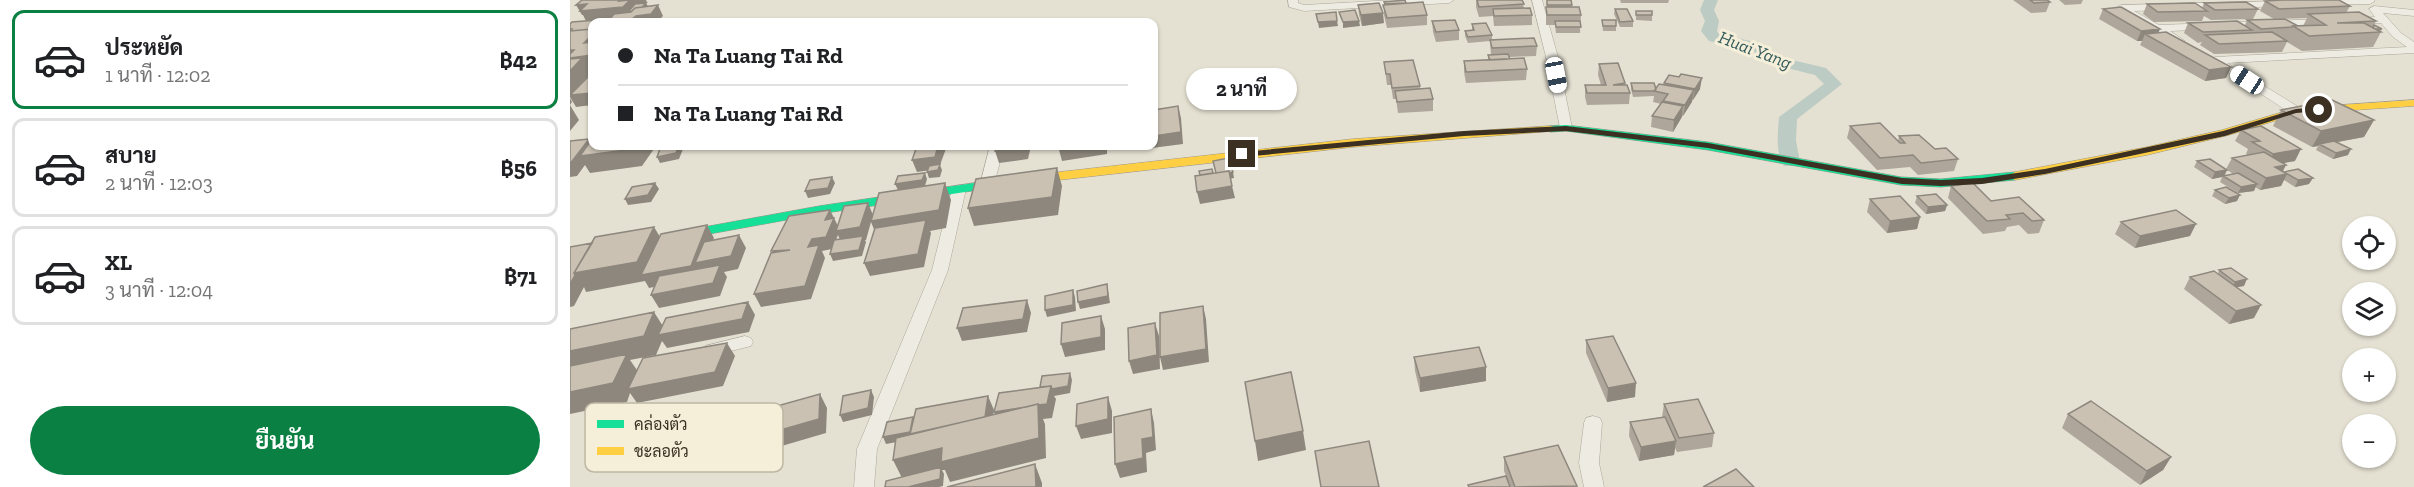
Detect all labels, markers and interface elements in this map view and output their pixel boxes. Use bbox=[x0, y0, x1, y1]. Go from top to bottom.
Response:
water label: Huai Yang bbox=[1715, 26, 1795, 74]
icon: car bbox=[33, 33, 87, 87]
text: ประหยัด bbox=[105, 34, 183, 61]
text: Na Ta Luang Tai Rd bbox=[654, 42, 843, 69]
text: ฿42 bbox=[499, 47, 537, 74]
car bbox=[1544, 56, 1568, 94]
text: 1 นาที · 12:02 bbox=[105, 63, 211, 87]
car bbox=[2227, 63, 2267, 97]
callout: 2 นาที bbox=[1186, 67, 1298, 109]
text: 2 นาที bbox=[1216, 77, 1267, 101]
route start bbox=[2305, 96, 2332, 123]
text: Na Ta Luang Tai Rd bbox=[654, 100, 843, 127]
route end bbox=[1228, 140, 1255, 167]
icon: car bbox=[33, 141, 87, 195]
text: สบาย bbox=[105, 142, 157, 169]
text: ฿56 bbox=[500, 155, 537, 182]
text: 2 นาที · 12:03 bbox=[105, 171, 213, 195]
map controls bbox=[2342, 216, 2396, 468]
button: locate bbox=[2342, 216, 2396, 270]
icon: car bbox=[33, 249, 87, 303]
text: XL bbox=[105, 249, 132, 276]
text: ฿71 bbox=[504, 263, 537, 290]
text: 3 นาที · 12:04 bbox=[105, 278, 213, 302]
button: layers bbox=[2342, 282, 2396, 336]
button: + bbox=[2342, 348, 2396, 402]
legend bbox=[585, 403, 783, 472]
button: ยืนยัน bbox=[30, 406, 540, 475]
text: คล่องตัว bbox=[634, 414, 688, 434]
button: − bbox=[2342, 414, 2396, 468]
text: ชะลอตัว bbox=[634, 441, 689, 461]

